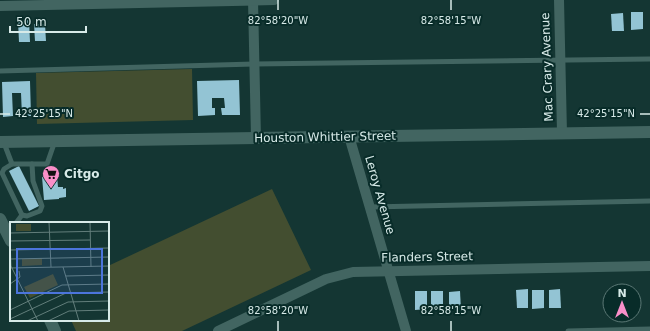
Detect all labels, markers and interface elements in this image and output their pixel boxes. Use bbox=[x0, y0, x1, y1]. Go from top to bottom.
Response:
scale bar bbox=[10, 8, 86, 34]
street label: Mac Crary Avenue bbox=[538, 12, 556, 122]
text: 50 m bbox=[16, 15, 47, 29]
text: 82°58'20"W bbox=[248, 15, 308, 26]
text: 82°58'15"W bbox=[421, 15, 481, 26]
text: 42°25'15"N bbox=[15, 108, 73, 119]
text: 42°25'15"N bbox=[577, 108, 635, 119]
street label: Houston Whittier Street bbox=[254, 129, 396, 145]
street label: Leroy Avenue bbox=[362, 154, 398, 236]
supermarket icon: Citgo bbox=[41, 164, 61, 189]
place label: Citgo bbox=[64, 167, 100, 181]
inset map bbox=[10, 222, 109, 321]
street label: Flanders Street bbox=[381, 249, 473, 265]
north arrow bbox=[602, 283, 642, 323]
text: N bbox=[617, 287, 627, 300]
text: 82°58'20"W bbox=[248, 305, 308, 316]
text: 82°58'15"W bbox=[421, 305, 481, 316]

